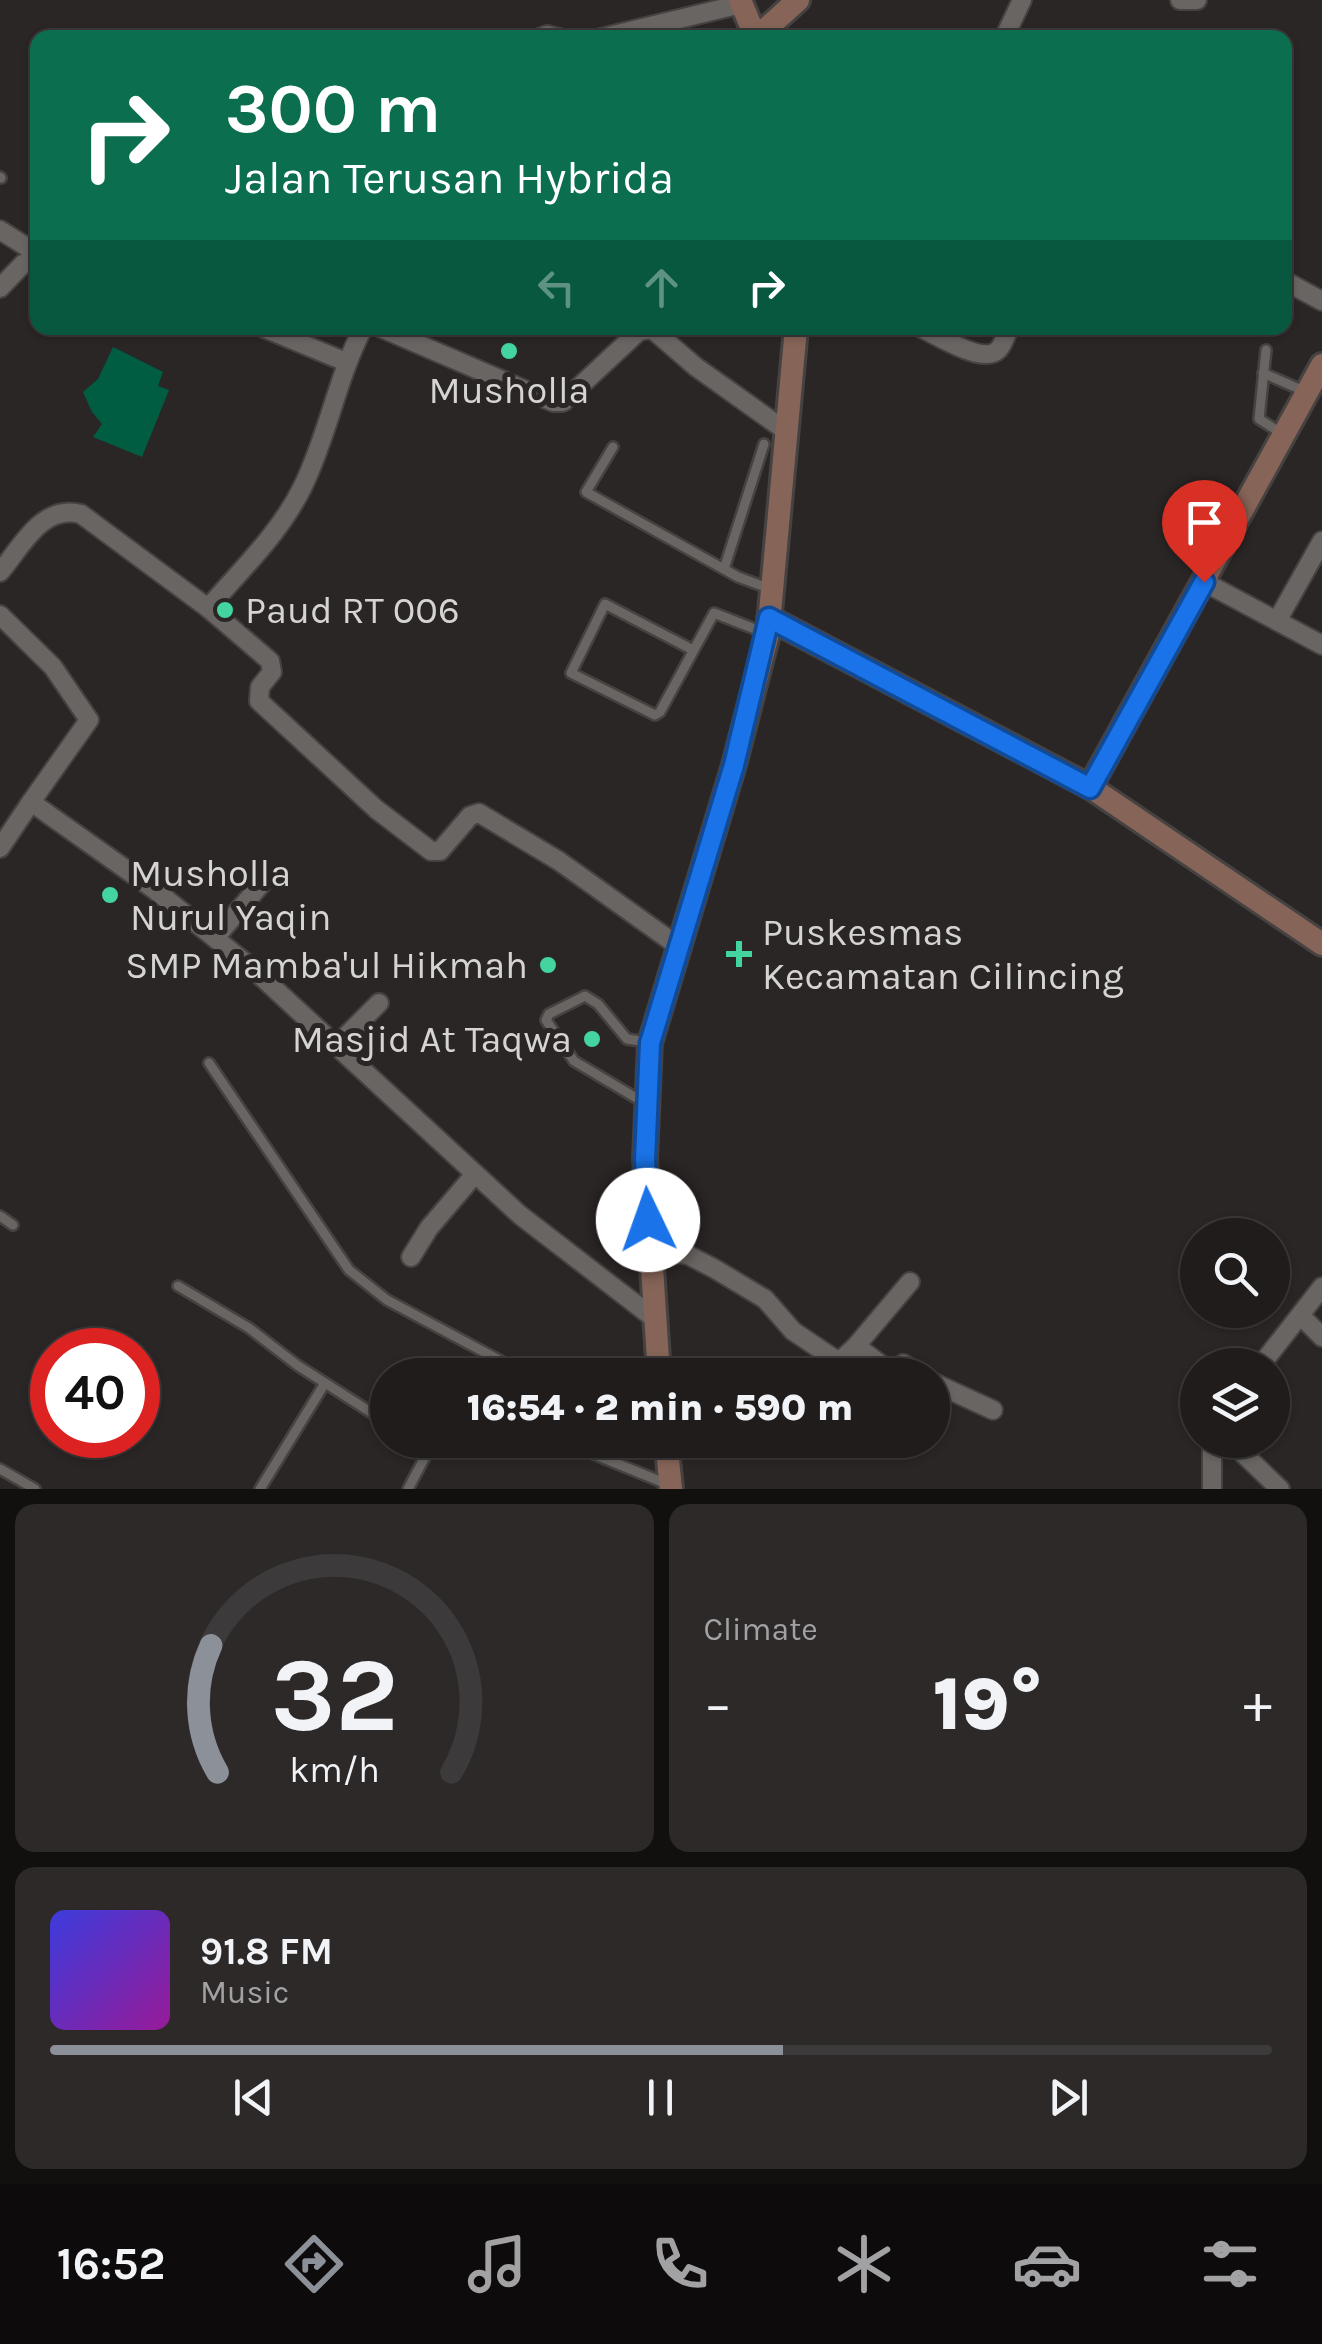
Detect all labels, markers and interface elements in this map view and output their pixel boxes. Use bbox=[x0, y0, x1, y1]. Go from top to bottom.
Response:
text: 300 m bbox=[225, 68, 441, 150]
icon: right bbox=[60, 70, 190, 200]
text: Jalan Terusan Hybrida bbox=[225, 152, 674, 204]
icon: left bbox=[529, 260, 584, 315]
icon: ahead bbox=[634, 260, 689, 315]
icon: right bbox=[739, 260, 794, 315]
marker: Musholla bbox=[498, 340, 520, 362]
place label: Musholla bbox=[428, 368, 590, 413]
pin bbox=[1162, 480, 1247, 583]
icon: arrive bbox=[1177, 495, 1232, 550]
place label: Paud RT 006 bbox=[245, 588, 460, 633]
marker: Paud RT 006 bbox=[214, 599, 236, 621]
place label: Musholla Nurul Yaqin bbox=[130, 851, 331, 940]
marker: Musholla Nurul Yaqin bbox=[99, 884, 121, 906]
place label: Puskesmas Kecamatan Cilincing bbox=[762, 910, 1124, 999]
marker: Puskesmas Kecamatan Cilincing bbox=[726, 941, 752, 967]
place label: SMP Mamba'ul Hikmah bbox=[125, 943, 528, 988]
marker: SMP Mamba'ul Hikmah bbox=[537, 954, 559, 976]
place label: Masjid At Taqwa bbox=[292, 1017, 572, 1062]
marker: Masjid At Taqwa bbox=[581, 1028, 603, 1050]
position arrow bbox=[596, 1168, 700, 1272]
map controls bbox=[1180, 1218, 1290, 1458]
button: search bbox=[1180, 1218, 1290, 1328]
speed limit sign: 40 bbox=[30, 1328, 160, 1458]
button: layers bbox=[1180, 1348, 1290, 1458]
text: 16:54 · 2 min · 590 m bbox=[467, 1385, 853, 1430]
text: Climate bbox=[704, 1611, 818, 1648]
text: 32 bbox=[270, 1635, 398, 1756]
text: 19° bbox=[933, 1660, 1043, 1748]
text: − bbox=[704, 1672, 732, 1736]
text: + bbox=[1243, 1672, 1272, 1736]
text: km/h bbox=[289, 1749, 380, 1791]
text: 91.8 FM bbox=[200, 1929, 333, 1974]
text: Music bbox=[200, 1974, 289, 2011]
icon: previous bbox=[226, 2070, 281, 2125]
icon: pause bbox=[633, 2070, 688, 2125]
icon: next bbox=[1041, 2070, 1096, 2125]
icon: directions bbox=[279, 2229, 349, 2299]
icon: music bbox=[462, 2229, 532, 2299]
icon: phone bbox=[645, 2229, 715, 2299]
icon: climate bbox=[829, 2229, 899, 2299]
icon: car bbox=[1012, 2229, 1082, 2299]
icon: filters bbox=[1195, 2229, 1265, 2299]
text: 16:52 bbox=[57, 2238, 166, 2290]

